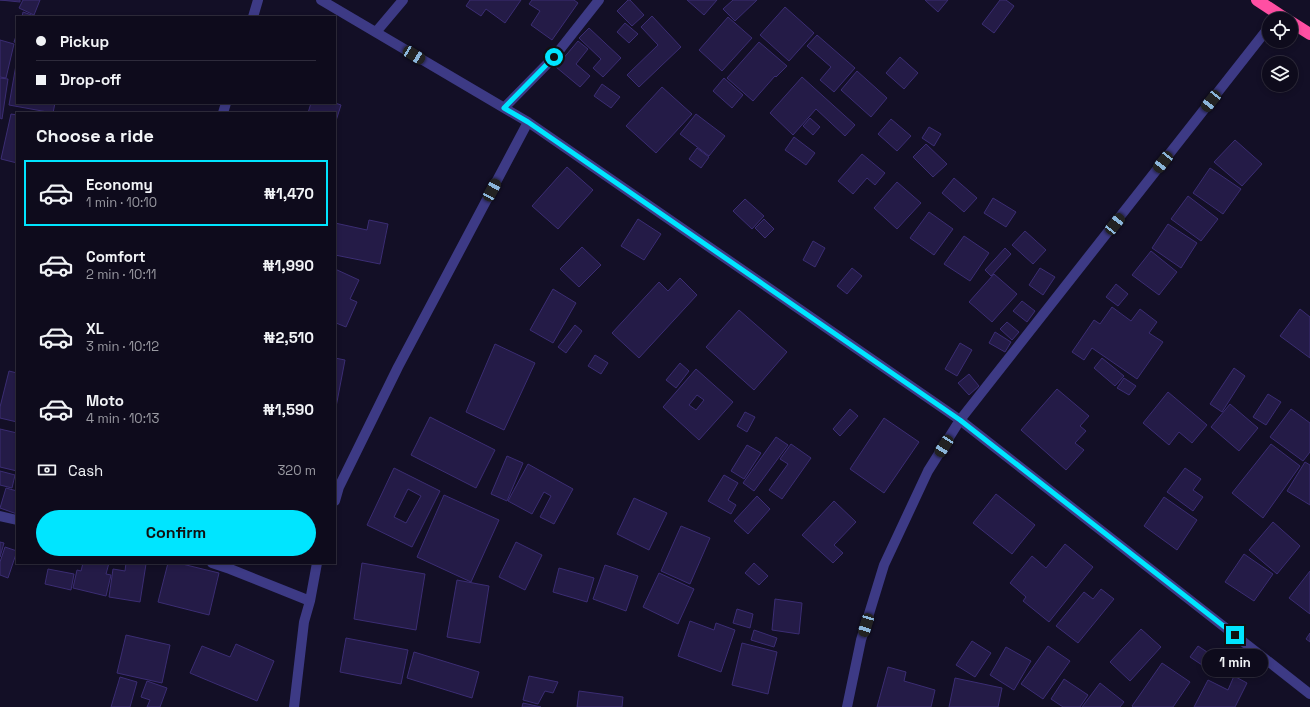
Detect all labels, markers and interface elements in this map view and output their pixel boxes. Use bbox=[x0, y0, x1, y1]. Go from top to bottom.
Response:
map controls bbox=[1262, 12, 1298, 92]
button: locate bbox=[1262, 12, 1298, 48]
text: Pickup bbox=[60, 32, 109, 51]
car bbox=[401, 44, 427, 66]
route start bbox=[545, 48, 563, 66]
button: layers bbox=[1262, 56, 1298, 92]
text: Drop-off bbox=[60, 70, 121, 89]
car bbox=[1199, 88, 1223, 114]
text: Choose a ride bbox=[36, 124, 154, 147]
car bbox=[1151, 149, 1175, 175]
icon: car bbox=[38, 175, 74, 211]
text: Economy bbox=[86, 175, 153, 194]
car bbox=[481, 177, 503, 203]
text: ₦1,470 bbox=[264, 184, 314, 203]
text: 1 min · 10:10 bbox=[86, 194, 157, 211]
car bbox=[1103, 211, 1127, 237]
icon: car bbox=[38, 247, 74, 283]
text: Comfort bbox=[86, 247, 146, 266]
text: ₦1,990 bbox=[262, 256, 314, 275]
text: 2 min · 10:11 bbox=[86, 266, 157, 283]
icon: car bbox=[38, 319, 74, 355]
text: XL bbox=[86, 319, 104, 338]
text: ₦2,510 bbox=[263, 328, 314, 347]
text: 3 min · 10:12 bbox=[86, 338, 159, 355]
icon: car bbox=[38, 391, 74, 427]
text: Moto bbox=[86, 391, 124, 410]
text: ₦1,590 bbox=[263, 400, 314, 419]
text: 4 min · 10:13 bbox=[86, 410, 159, 427]
car bbox=[932, 433, 956, 459]
icon: cash bbox=[36, 459, 58, 481]
text: Cash bbox=[68, 461, 103, 480]
text: 320 m bbox=[277, 462, 316, 479]
button: Confirm bbox=[36, 510, 316, 556]
car bbox=[857, 612, 875, 638]
route end bbox=[1226, 626, 1244, 644]
callout: 1 min bbox=[1202, 649, 1268, 677]
text: 1 min bbox=[1219, 654, 1251, 671]

